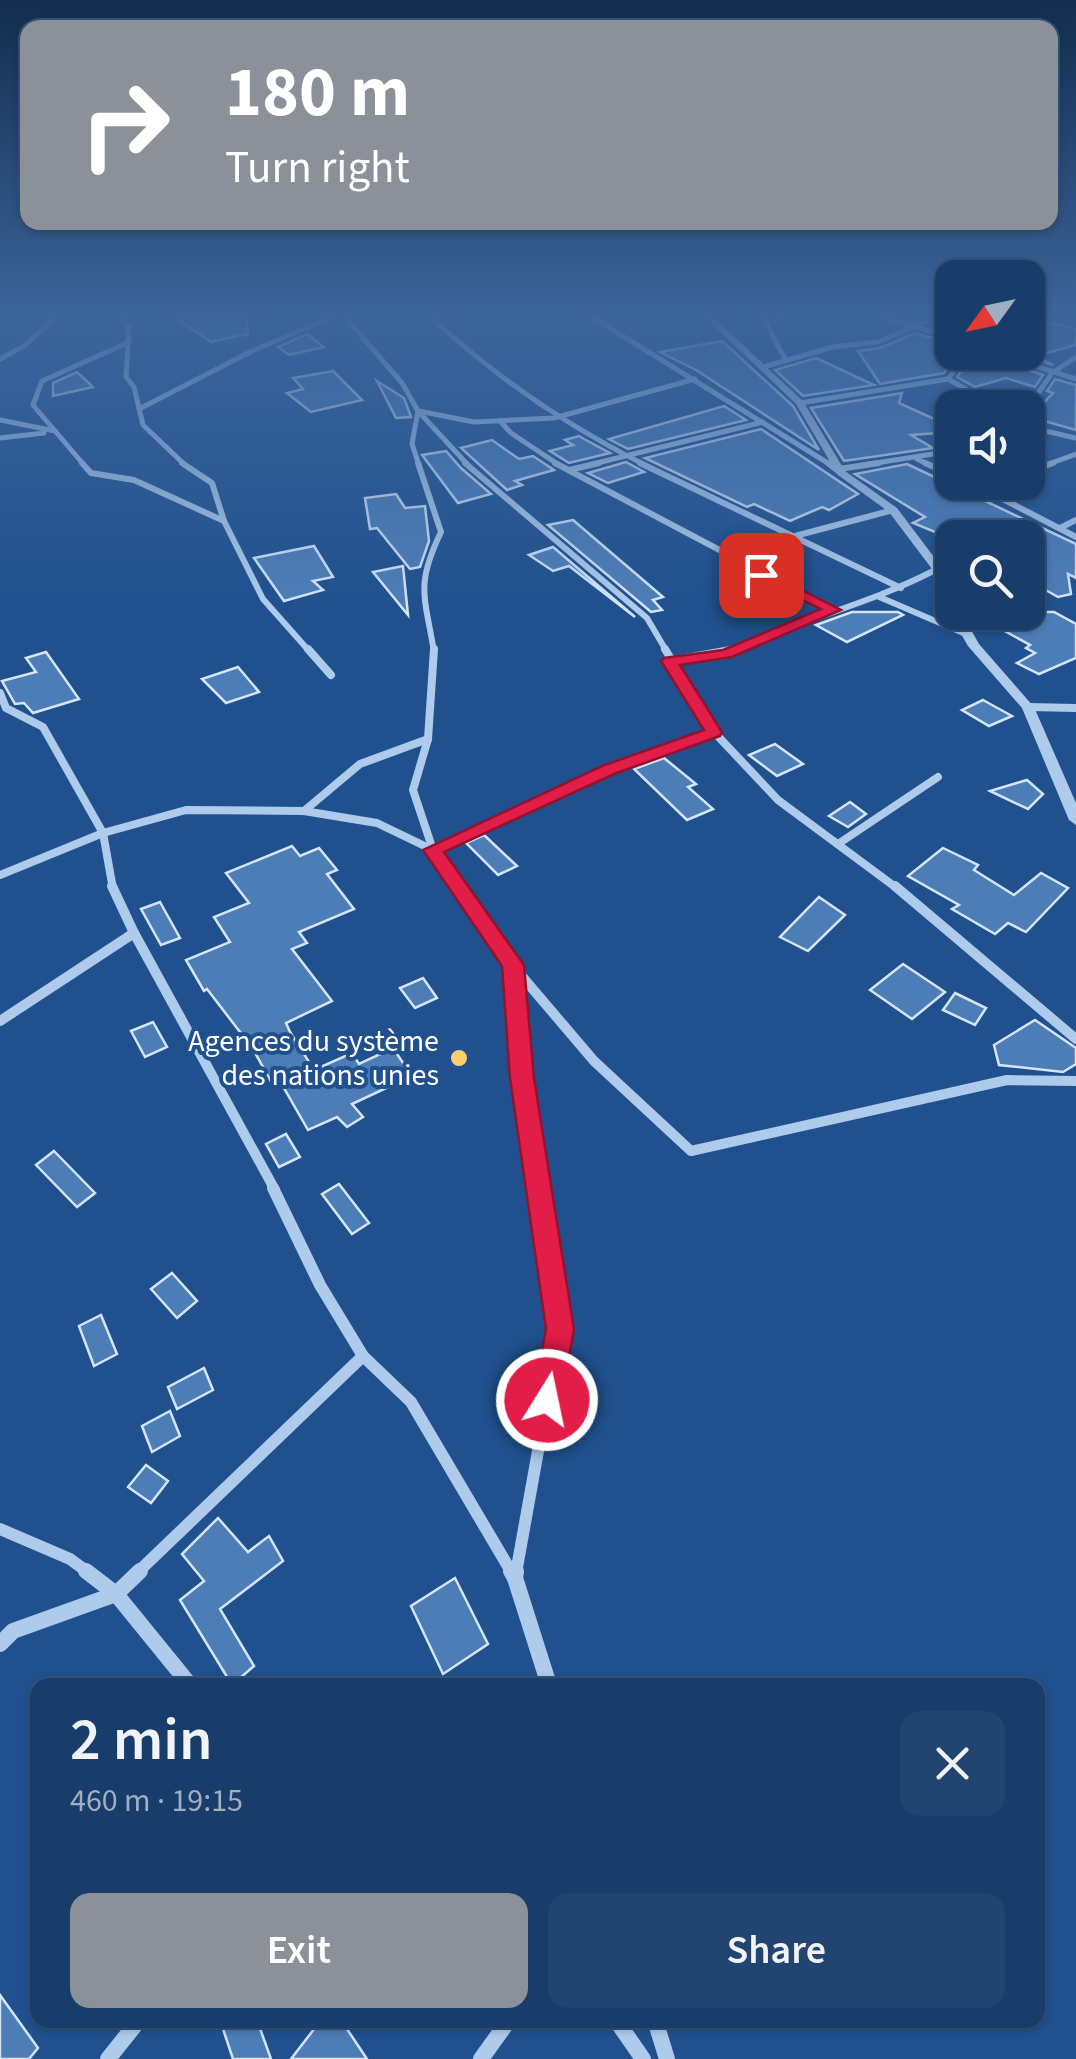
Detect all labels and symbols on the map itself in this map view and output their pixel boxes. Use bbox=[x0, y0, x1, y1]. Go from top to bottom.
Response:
north arrow bbox=[935, 260, 1045, 370]
pin bbox=[719, 533, 804, 618]
place label: Agences du système des nations unies bbox=[188, 1020, 439, 1097]
marker: Agences du système des nations unies bbox=[448, 1047, 470, 1069]
position arrow bbox=[495, 1348, 599, 1452]

